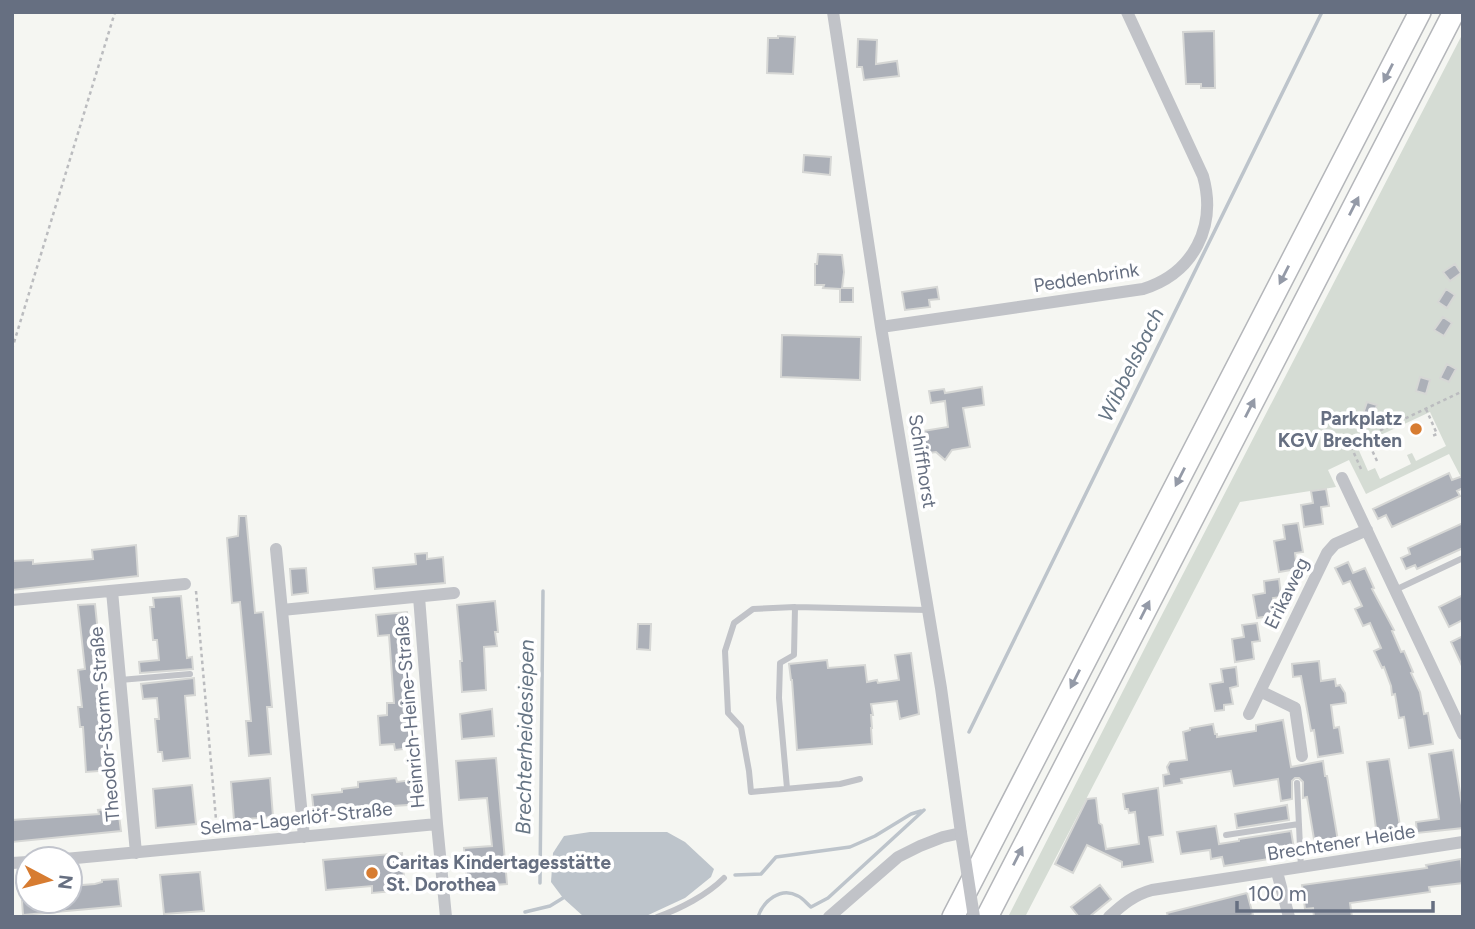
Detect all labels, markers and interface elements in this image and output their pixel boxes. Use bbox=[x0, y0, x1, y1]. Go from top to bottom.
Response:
one-way arrow bbox=[1383, 63, 1394, 83]
one-way arrow bbox=[1348, 196, 1360, 216]
street label: Peddenbrink bbox=[1032, 258, 1141, 297]
one-way arrow bbox=[1278, 265, 1290, 285]
water label: Wibbelsbach bbox=[1092, 304, 1169, 426]
one-way arrow bbox=[1244, 398, 1255, 418]
place label: Parkplatz KGV Brechten bbox=[1278, 407, 1402, 452]
street label: Schiffhorst bbox=[904, 412, 941, 510]
marker: Parkplatz KGV Brechten bbox=[1408, 421, 1424, 437]
one-way arrow bbox=[1174, 467, 1185, 487]
street label: Erikaweg bbox=[1259, 554, 1314, 633]
one-way arrow bbox=[1139, 600, 1151, 620]
street label: Heinrich-Heine-Straße bbox=[390, 615, 429, 809]
street label: Theodor-Storm-Straße bbox=[85, 626, 124, 822]
water label: Brechterheidesiepen bbox=[510, 639, 539, 835]
one-way arrow bbox=[1070, 669, 1081, 689]
street label: Selma-Lagerlöf-Straße bbox=[199, 797, 394, 840]
street label: Brechtener Heide bbox=[1265, 819, 1417, 866]
north arrow bbox=[14, 845, 84, 915]
one-way arrow bbox=[1013, 846, 1024, 866]
place label: Caritas Kindertagesstätte St. Dorothea bbox=[386, 851, 612, 896]
marker: Caritas Kindertagesstätte St. Dorothea bbox=[364, 865, 380, 881]
scale bar bbox=[1237, 870, 1433, 914]
text: N bbox=[53, 873, 78, 891]
text: 100 m bbox=[1248, 881, 1307, 906]

